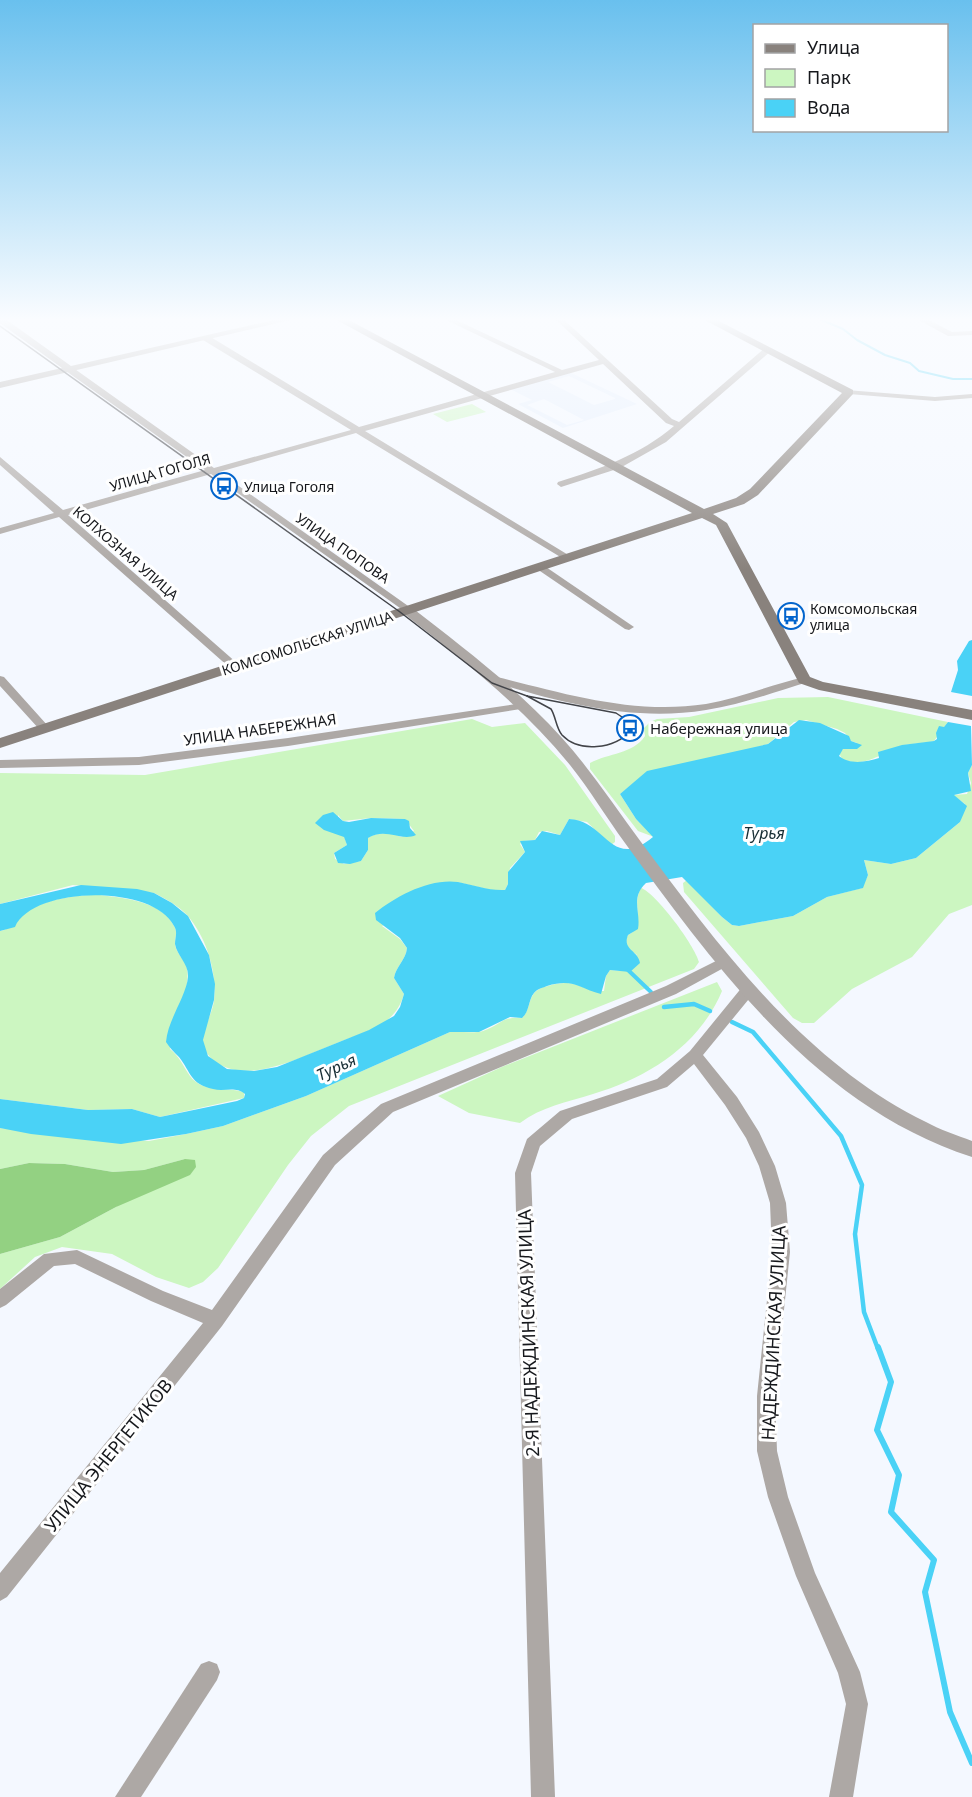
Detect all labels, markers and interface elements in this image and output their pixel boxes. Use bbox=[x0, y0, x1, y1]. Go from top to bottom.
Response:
legend bbox=[753, 24, 948, 132]
text: Улица bbox=[807, 35, 860, 59]
text: Парк bbox=[807, 65, 851, 89]
text: Вода bbox=[807, 95, 850, 119]
street label: УЛИЦА ГОГОЛЯ bbox=[107, 449, 213, 495]
bus stop icon: Улица Гоголя bbox=[209, 471, 239, 501]
place label: Улица Гоголя bbox=[244, 477, 334, 496]
street label: КОЛХОЗНАЯ УЛИЦА bbox=[69, 502, 183, 604]
street label: УЛИЦА ПОПОВА bbox=[292, 509, 394, 588]
place label: Комсомольская улица bbox=[810, 599, 917, 634]
bus stop icon: Комсомольская улица bbox=[776, 601, 806, 631]
street label: КОМСОМОЛЬСКАЯ УЛИЦА bbox=[219, 606, 395, 680]
street label: УЛИЦА НАБЕРЕЖНАЯ bbox=[182, 708, 338, 750]
bus stop icon: Набережная улица bbox=[615, 713, 645, 743]
place label: Набережная улица bbox=[650, 718, 788, 738]
water label: Турья bbox=[743, 822, 785, 844]
water label: Турья bbox=[313, 1048, 359, 1086]
street label: 2-Я НАДЕЖДИНСКАЯ УЛИЦА bbox=[512, 1208, 544, 1457]
street label: НАДЕЖДИНСКАЯ УЛИЦА bbox=[755, 1224, 791, 1441]
street label: УЛИЦА ЭНЕРГЕТИКОВ bbox=[39, 1374, 177, 1536]

